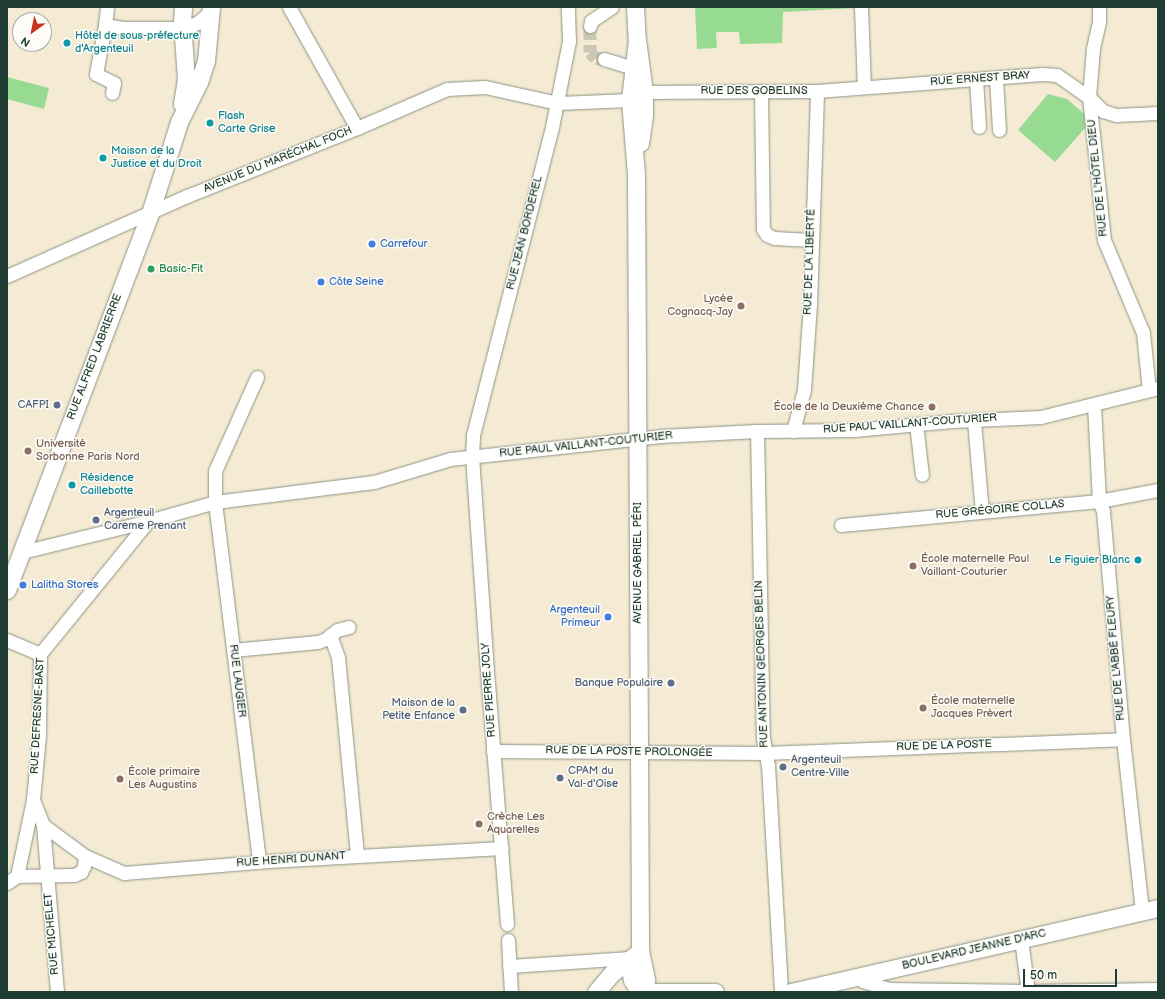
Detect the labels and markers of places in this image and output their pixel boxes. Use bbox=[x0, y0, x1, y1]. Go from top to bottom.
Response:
place label: Hôtel de sous-préfecture d'Argenteuil bbox=[75, 30, 199, 56]
marker: Hôtel de sous-préfecture d'Argenteuil bbox=[62, 38, 72, 48]
place label: Flash Carte Grise bbox=[218, 110, 275, 136]
marker: Flash Carte Grise bbox=[205, 118, 215, 128]
place label: Maison de la Justice et du Droit bbox=[111, 145, 202, 171]
marker: Maison de la Justice et du Droit bbox=[98, 153, 108, 163]
place label: Carrefour bbox=[380, 237, 428, 251]
marker: Carrefour bbox=[367, 239, 377, 249]
place label: Basic-Fit bbox=[159, 262, 203, 276]
marker: Basic-Fit bbox=[146, 264, 156, 274]
place label: Côte Seine bbox=[329, 275, 384, 289]
marker: Côte Seine bbox=[316, 277, 326, 287]
place label: Lycée Cognacq-Jay bbox=[667, 293, 733, 319]
marker: Lycée Cognacq-Jay bbox=[736, 301, 746, 311]
place label: CAFPI bbox=[18, 398, 49, 412]
marker: CAFPI bbox=[52, 400, 62, 410]
place label: École de la Deuxième Chance bbox=[773, 400, 924, 414]
marker: École de la Deuxième Chance bbox=[927, 402, 937, 412]
place label: Université Sorbonne Paris Nord bbox=[36, 438, 139, 464]
marker: Université Sorbonne Paris Nord bbox=[23, 446, 33, 456]
place label: Résidence Caillebotte bbox=[80, 472, 134, 498]
marker: Résidence Caillebotte bbox=[67, 480, 77, 490]
place label: Argenteuil Careme Prenant bbox=[104, 507, 186, 533]
marker: Argenteuil Careme Prenant bbox=[91, 515, 101, 525]
place label: École maternelle Paul Vaillant-Couturier bbox=[921, 553, 1029, 579]
place label: Le Figuier Blanc bbox=[1049, 553, 1130, 567]
marker: Le Figuier Blanc bbox=[1133, 555, 1143, 565]
marker: École maternelle Paul Vaillant-Couturier bbox=[908, 561, 918, 571]
place label: Lalitha Stores bbox=[31, 578, 99, 592]
marker: Lalitha Stores bbox=[18, 580, 28, 590]
place label: Argenteuil Primeur bbox=[550, 604, 600, 630]
marker: Argenteuil Primeur bbox=[603, 612, 613, 622]
place label: Banque Populaire bbox=[574, 676, 663, 690]
marker: Banque Populaire bbox=[666, 678, 676, 688]
place label: École maternelle Jacques Prévert bbox=[931, 695, 1015, 721]
place label: Maison de la Petite Enfance bbox=[382, 697, 455, 723]
marker: École maternelle Jacques Prévert bbox=[918, 703, 928, 713]
marker: Maison de la Petite Enfance bbox=[458, 705, 468, 715]
place label: Argenteuil Centre-Ville bbox=[791, 754, 849, 780]
marker: Argenteuil Centre-Ville bbox=[778, 762, 788, 772]
place label: CPAM du Val-d'Oise bbox=[568, 765, 618, 791]
place label: École primaire Les Augustins bbox=[128, 766, 200, 792]
marker: CPAM du Val-d'Oise bbox=[555, 773, 565, 783]
marker: École primaire Les Augustins bbox=[115, 774, 125, 784]
place label: Crèche Les Aquarelles bbox=[487, 811, 545, 837]
marker: Crèche Les Aquarelles bbox=[474, 819, 484, 829]

